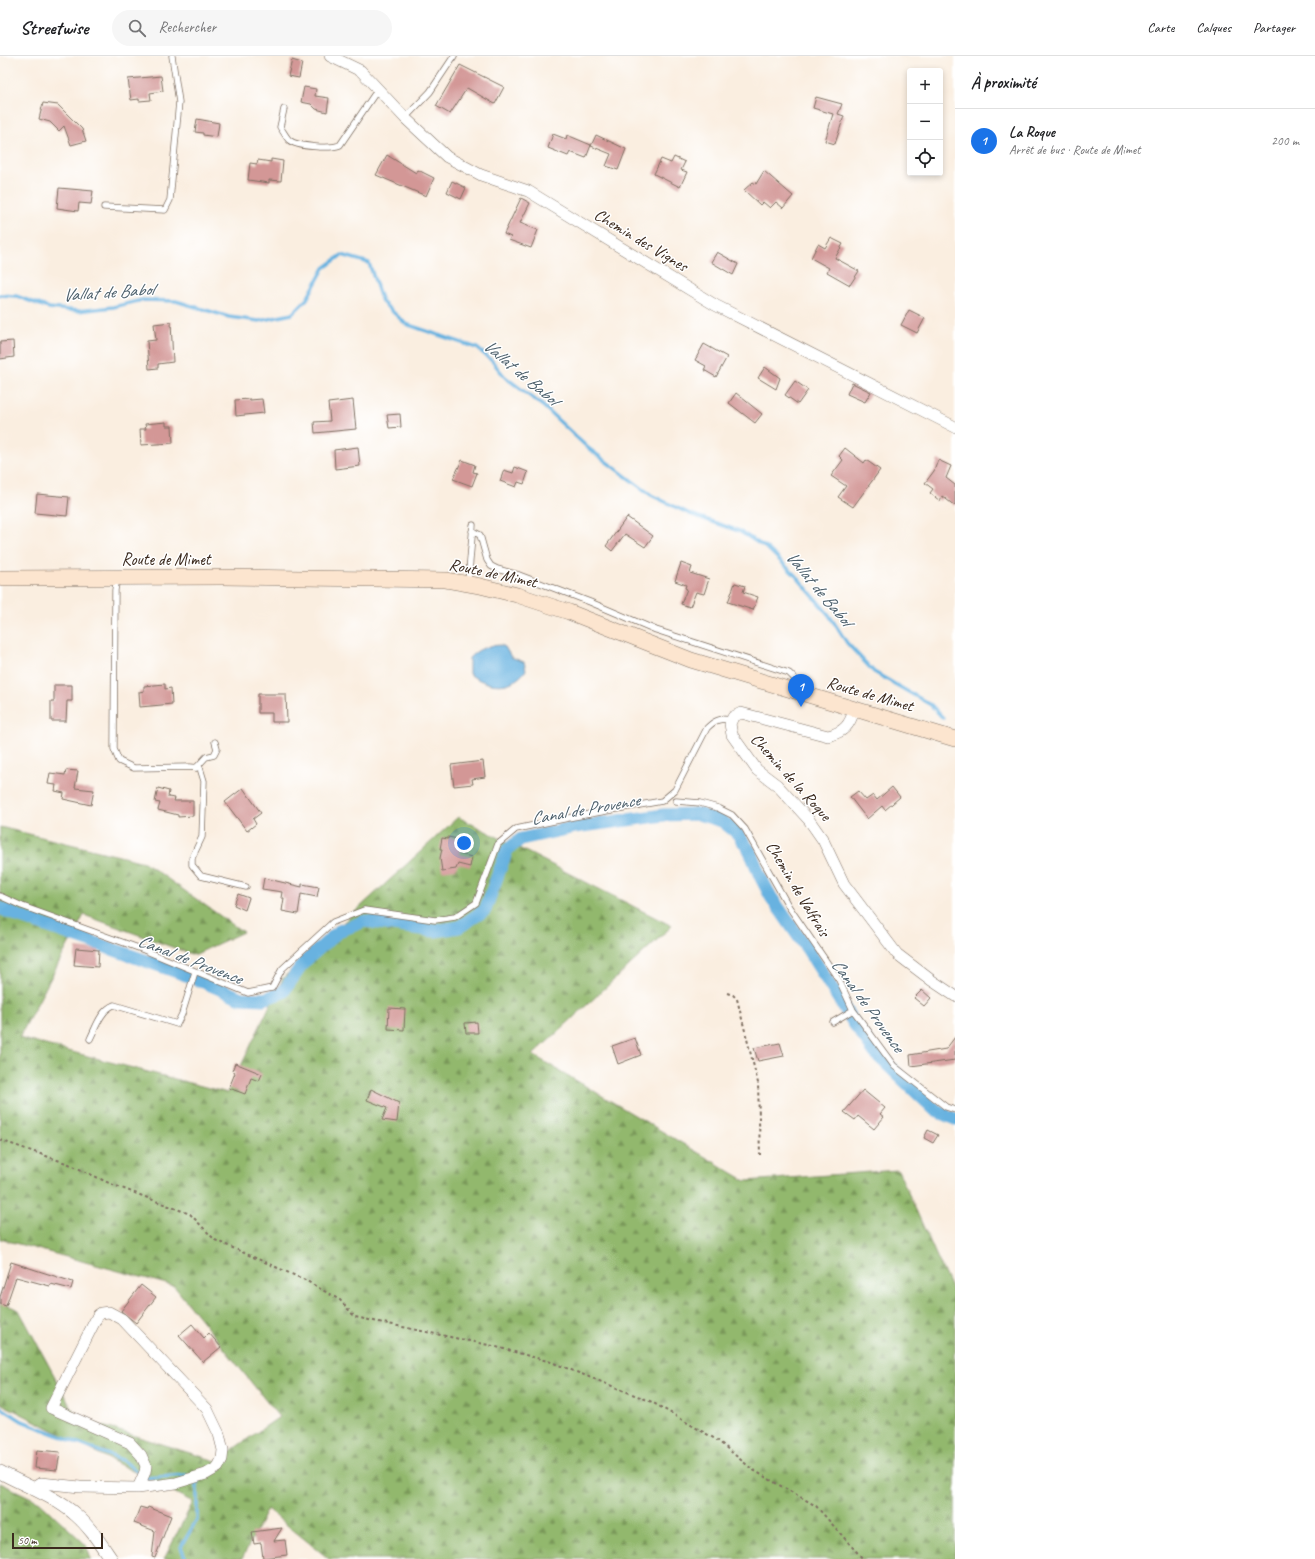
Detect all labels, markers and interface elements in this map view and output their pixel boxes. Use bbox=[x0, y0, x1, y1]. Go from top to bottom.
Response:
search box bbox=[112, 10, 392, 46]
text: Streetwise bbox=[20, 16, 88, 40]
icon: search bbox=[126, 17, 148, 39]
text: Rechercher bbox=[158, 18, 216, 37]
text: Carte bbox=[1147, 19, 1174, 36]
text: Calques bbox=[1196, 19, 1231, 36]
text: Partager bbox=[1253, 19, 1295, 36]
map controls bbox=[907, 68, 943, 176]
button: + bbox=[907, 68, 943, 104]
text: À proximité bbox=[971, 72, 1036, 93]
button: − bbox=[907, 104, 943, 140]
text: La Roque bbox=[1009, 123, 1055, 142]
text: 1 bbox=[981, 133, 987, 149]
text: 200 m bbox=[1271, 133, 1299, 149]
button: locate bbox=[907, 140, 943, 176]
text: Arrêt de bus · Route de Mimet bbox=[1009, 142, 1141, 158]
street label: Chemin des Vignes bbox=[590, 204, 693, 277]
water label: Vallat de Babol bbox=[62, 277, 160, 306]
water label: Vallat de Babol bbox=[479, 334, 568, 414]
water label: Vallat de Babol bbox=[781, 546, 861, 635]
street label: Route de Mimet bbox=[122, 549, 213, 570]
street label: Route de Mimet bbox=[447, 553, 541, 593]
street label: Route de Mimet bbox=[824, 672, 918, 717]
pin: 1 bbox=[788, 674, 814, 707]
street label: Chemin de la Roque bbox=[746, 729, 837, 826]
water label: Canal de Provence bbox=[529, 788, 644, 829]
your location bbox=[454, 833, 474, 853]
street label: Chemin de Valfrais bbox=[761, 837, 835, 942]
water label: Canal de Provence bbox=[135, 929, 248, 990]
water label: Canal de Provence bbox=[827, 954, 911, 1058]
scale bar bbox=[12, 1531, 103, 1550]
text: 50 m bbox=[18, 1533, 37, 1547]

